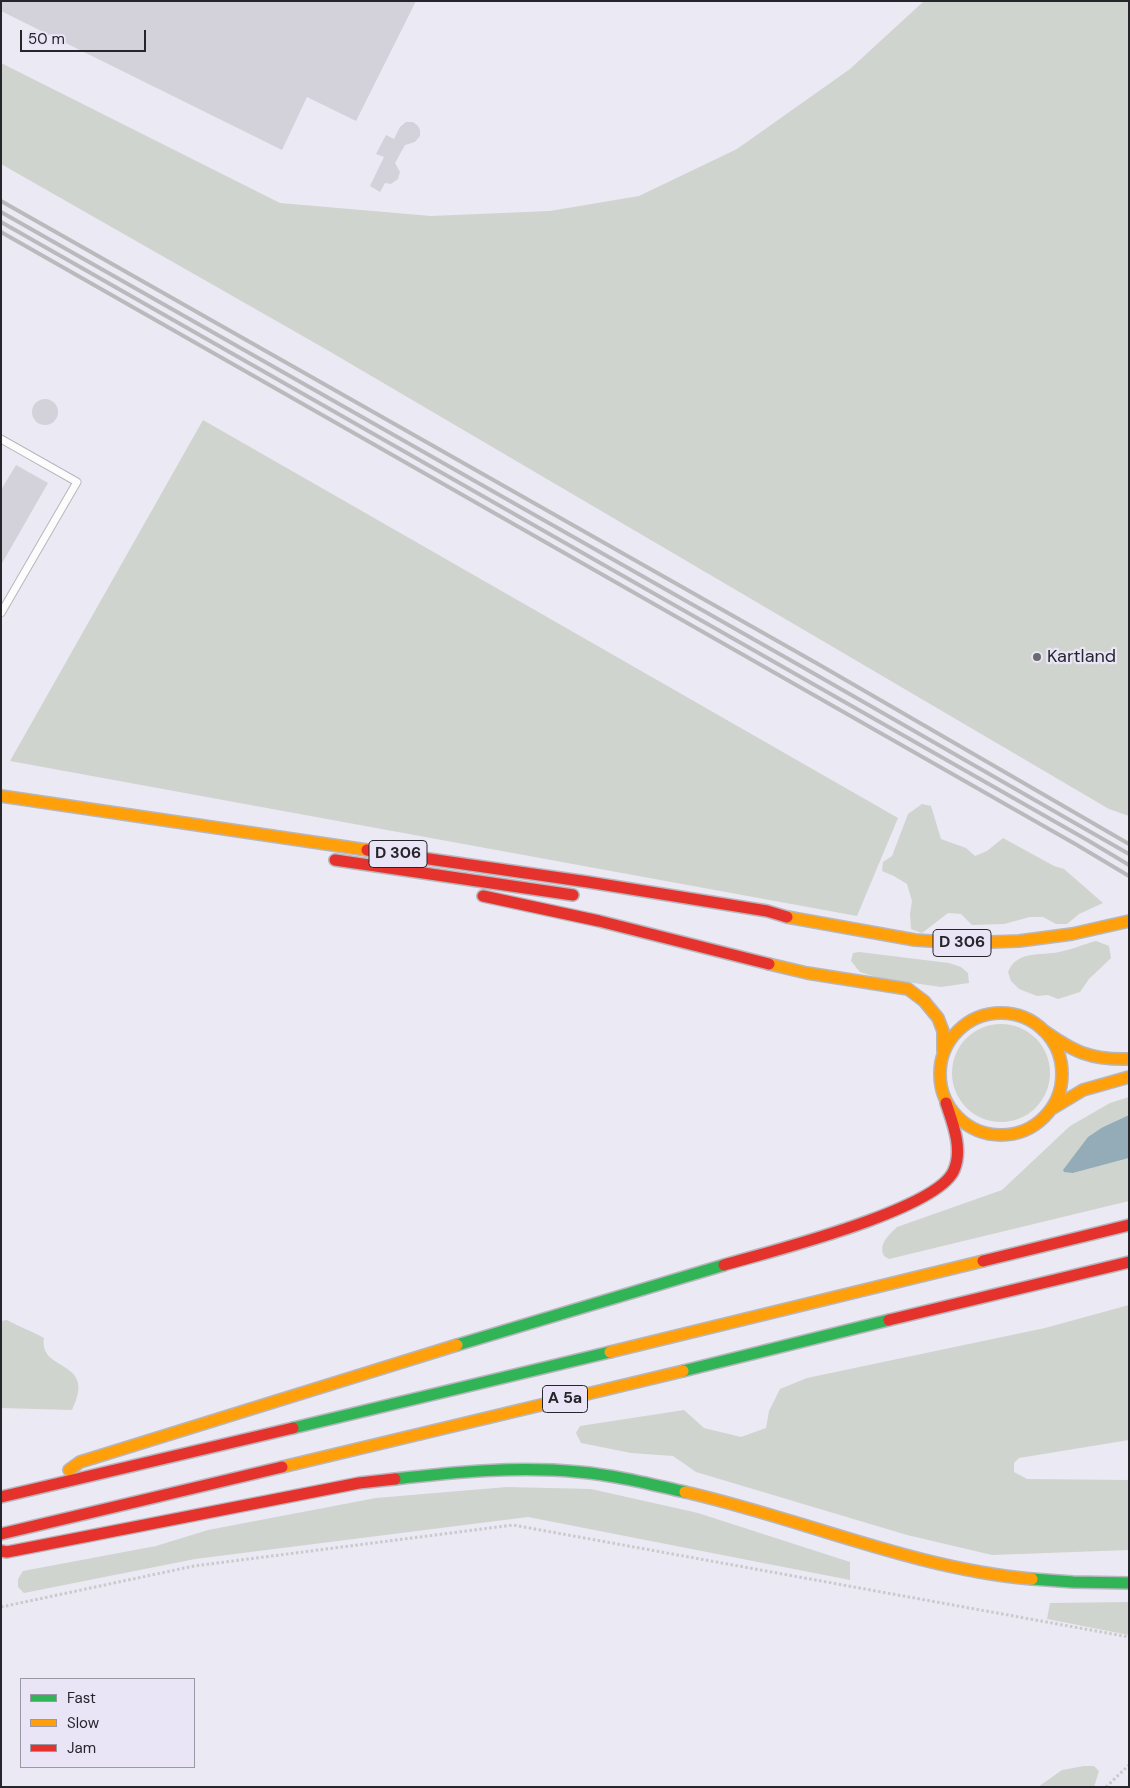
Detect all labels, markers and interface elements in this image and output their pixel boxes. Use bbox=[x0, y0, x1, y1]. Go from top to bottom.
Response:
scale bar bbox=[22, 20, 149, 52]
text: 50 m bbox=[28, 29, 65, 49]
place label: Kartland bbox=[1047, 646, 1116, 668]
marker: Kartland bbox=[1031, 651, 1043, 663]
road number: D 306 bbox=[369, 841, 427, 868]
road number: D 306 bbox=[933, 930, 991, 956]
road number: A 5a bbox=[542, 1386, 588, 1412]
legend bbox=[20, 1678, 195, 1768]
text: Fast bbox=[67, 1688, 96, 1708]
text: Slow bbox=[67, 1713, 99, 1733]
text: Jam bbox=[67, 1738, 96, 1758]

